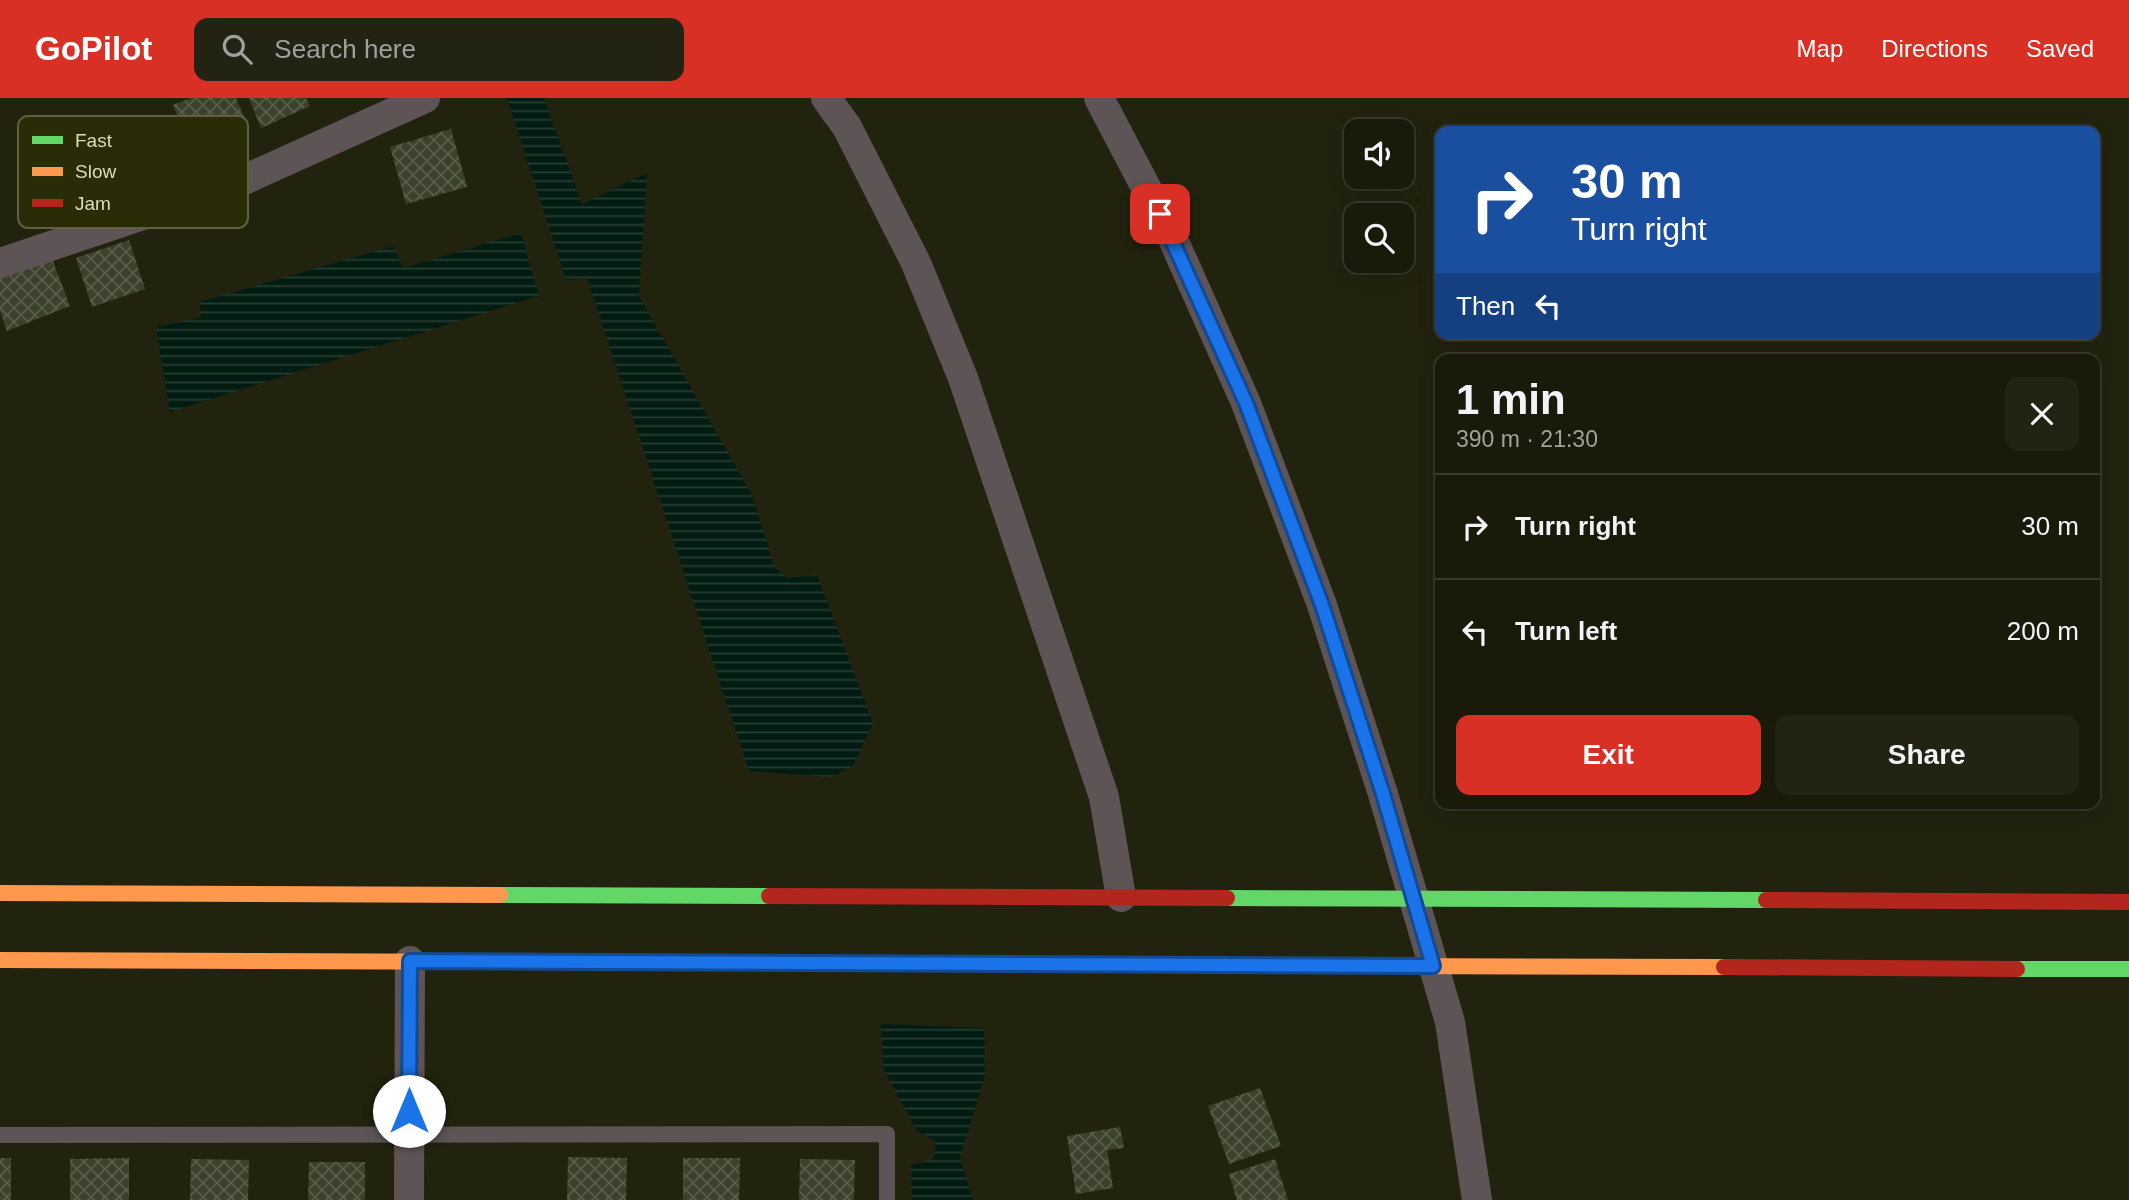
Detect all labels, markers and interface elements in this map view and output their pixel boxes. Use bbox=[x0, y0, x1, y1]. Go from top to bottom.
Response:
search box bbox=[194, 18, 684, 81]
text: GoPilot bbox=[35, 30, 152, 67]
icon: search bbox=[218, 30, 256, 68]
text: Search here bbox=[274, 34, 416, 64]
text: Map bbox=[1797, 35, 1843, 62]
text: Directions bbox=[1881, 35, 1988, 62]
text: Saved bbox=[2026, 35, 2094, 62]
legend bbox=[18, 116, 248, 228]
map controls bbox=[1344, 119, 1414, 273]
button: sound bbox=[1344, 119, 1414, 189]
text: Fast bbox=[75, 130, 113, 151]
icon: right bbox=[1456, 154, 1547, 245]
text: 30 m bbox=[1571, 154, 1683, 208]
text: Slow bbox=[75, 161, 116, 182]
pin bbox=[1130, 184, 1190, 244]
text: Jam bbox=[75, 193, 111, 214]
icon: arrive bbox=[1141, 195, 1179, 233]
button: search bbox=[1344, 203, 1414, 273]
text: Turn right bbox=[1571, 211, 1707, 247]
icon: left bbox=[1529, 287, 1567, 325]
text: Then bbox=[1456, 291, 1515, 321]
text: 1 min bbox=[1456, 376, 1566, 423]
button: close bbox=[2005, 377, 2079, 451]
text: 390 m · 21:30 bbox=[1456, 426, 1598, 452]
icon: right bbox=[1456, 508, 1494, 546]
text: Turn right bbox=[1515, 511, 1636, 541]
text: 30 m bbox=[2021, 511, 2079, 541]
icon: left bbox=[1456, 613, 1494, 651]
text: Turn left bbox=[1515, 616, 1617, 646]
text: 200 m bbox=[2007, 616, 2079, 646]
button: Exit bbox=[1456, 715, 1761, 795]
button: Share bbox=[1775, 715, 2079, 795]
position arrow bbox=[372, 1074, 446, 1148]

